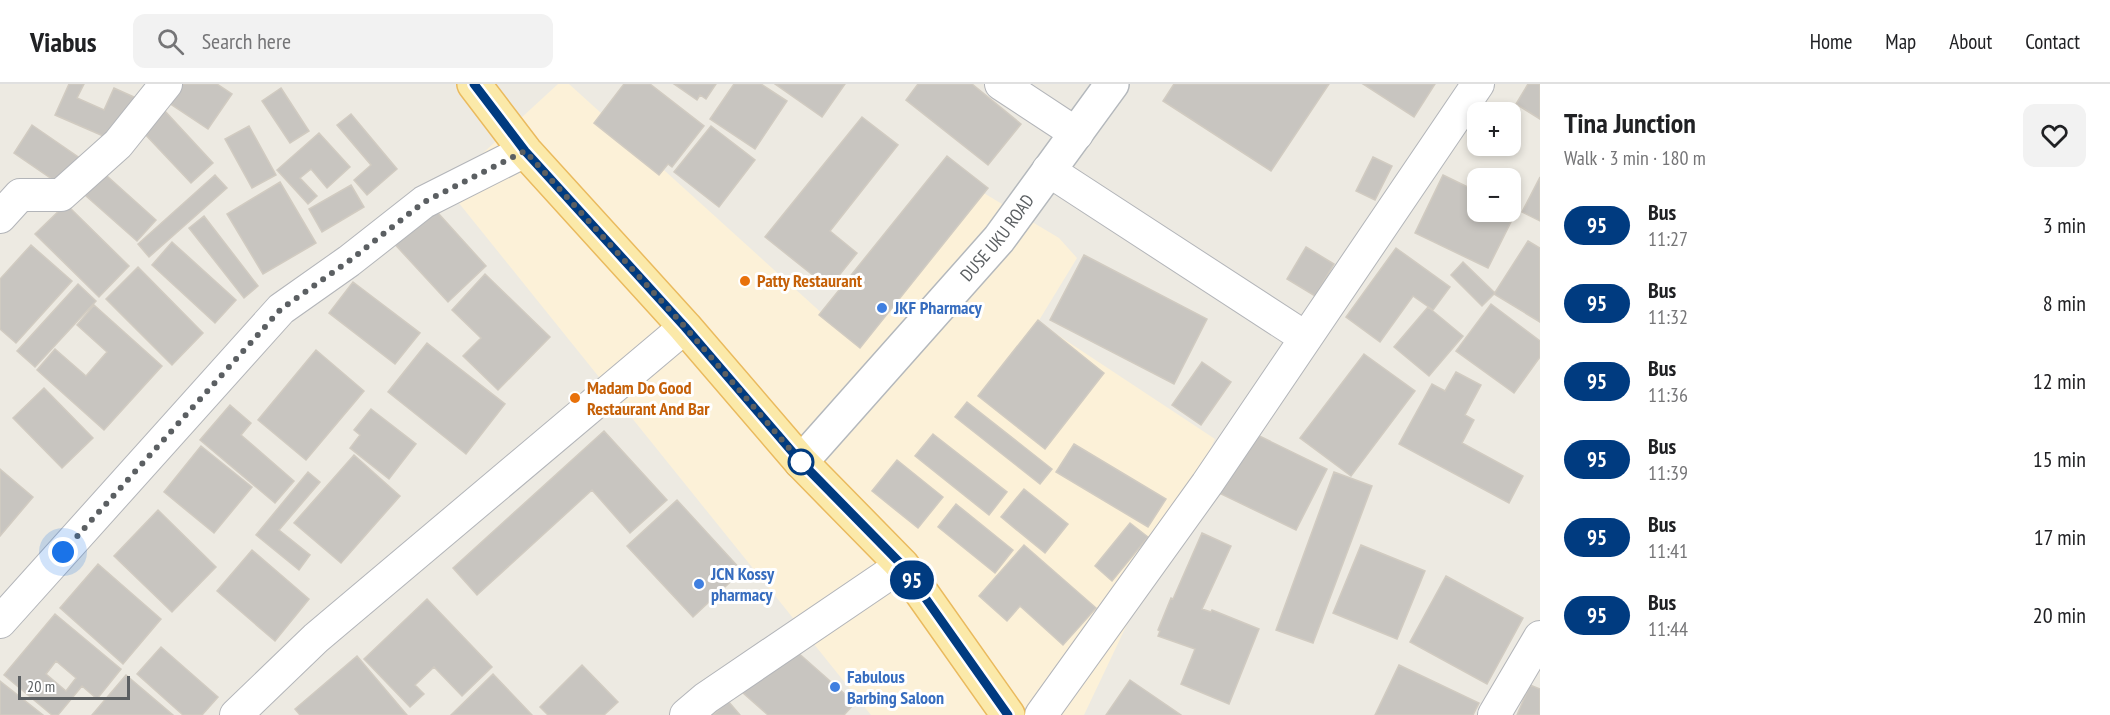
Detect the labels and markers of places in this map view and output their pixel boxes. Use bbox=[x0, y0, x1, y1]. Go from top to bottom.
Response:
place label: Patty Restaurant bbox=[757, 269, 863, 292]
marker: Patty Restaurant bbox=[738, 274, 752, 288]
place label: JKF Pharmacy bbox=[893, 296, 983, 319]
marker: JKF Pharmacy bbox=[875, 301, 889, 315]
place label: Madam Do Good Restaurant And Bar bbox=[587, 376, 710, 420]
marker: Madam Do Good Restaurant And Bar bbox=[568, 391, 582, 405]
unlabelled marker bbox=[788, 449, 814, 475]
place label: JCN Kossy pharmacy bbox=[710, 562, 775, 606]
marker: JCN Kossy pharmacy bbox=[692, 577, 706, 591]
place label: Fabulous Barbing Saloon bbox=[847, 665, 944, 709]
marker: Fabulous Barbing Saloon bbox=[828, 680, 842, 694]

